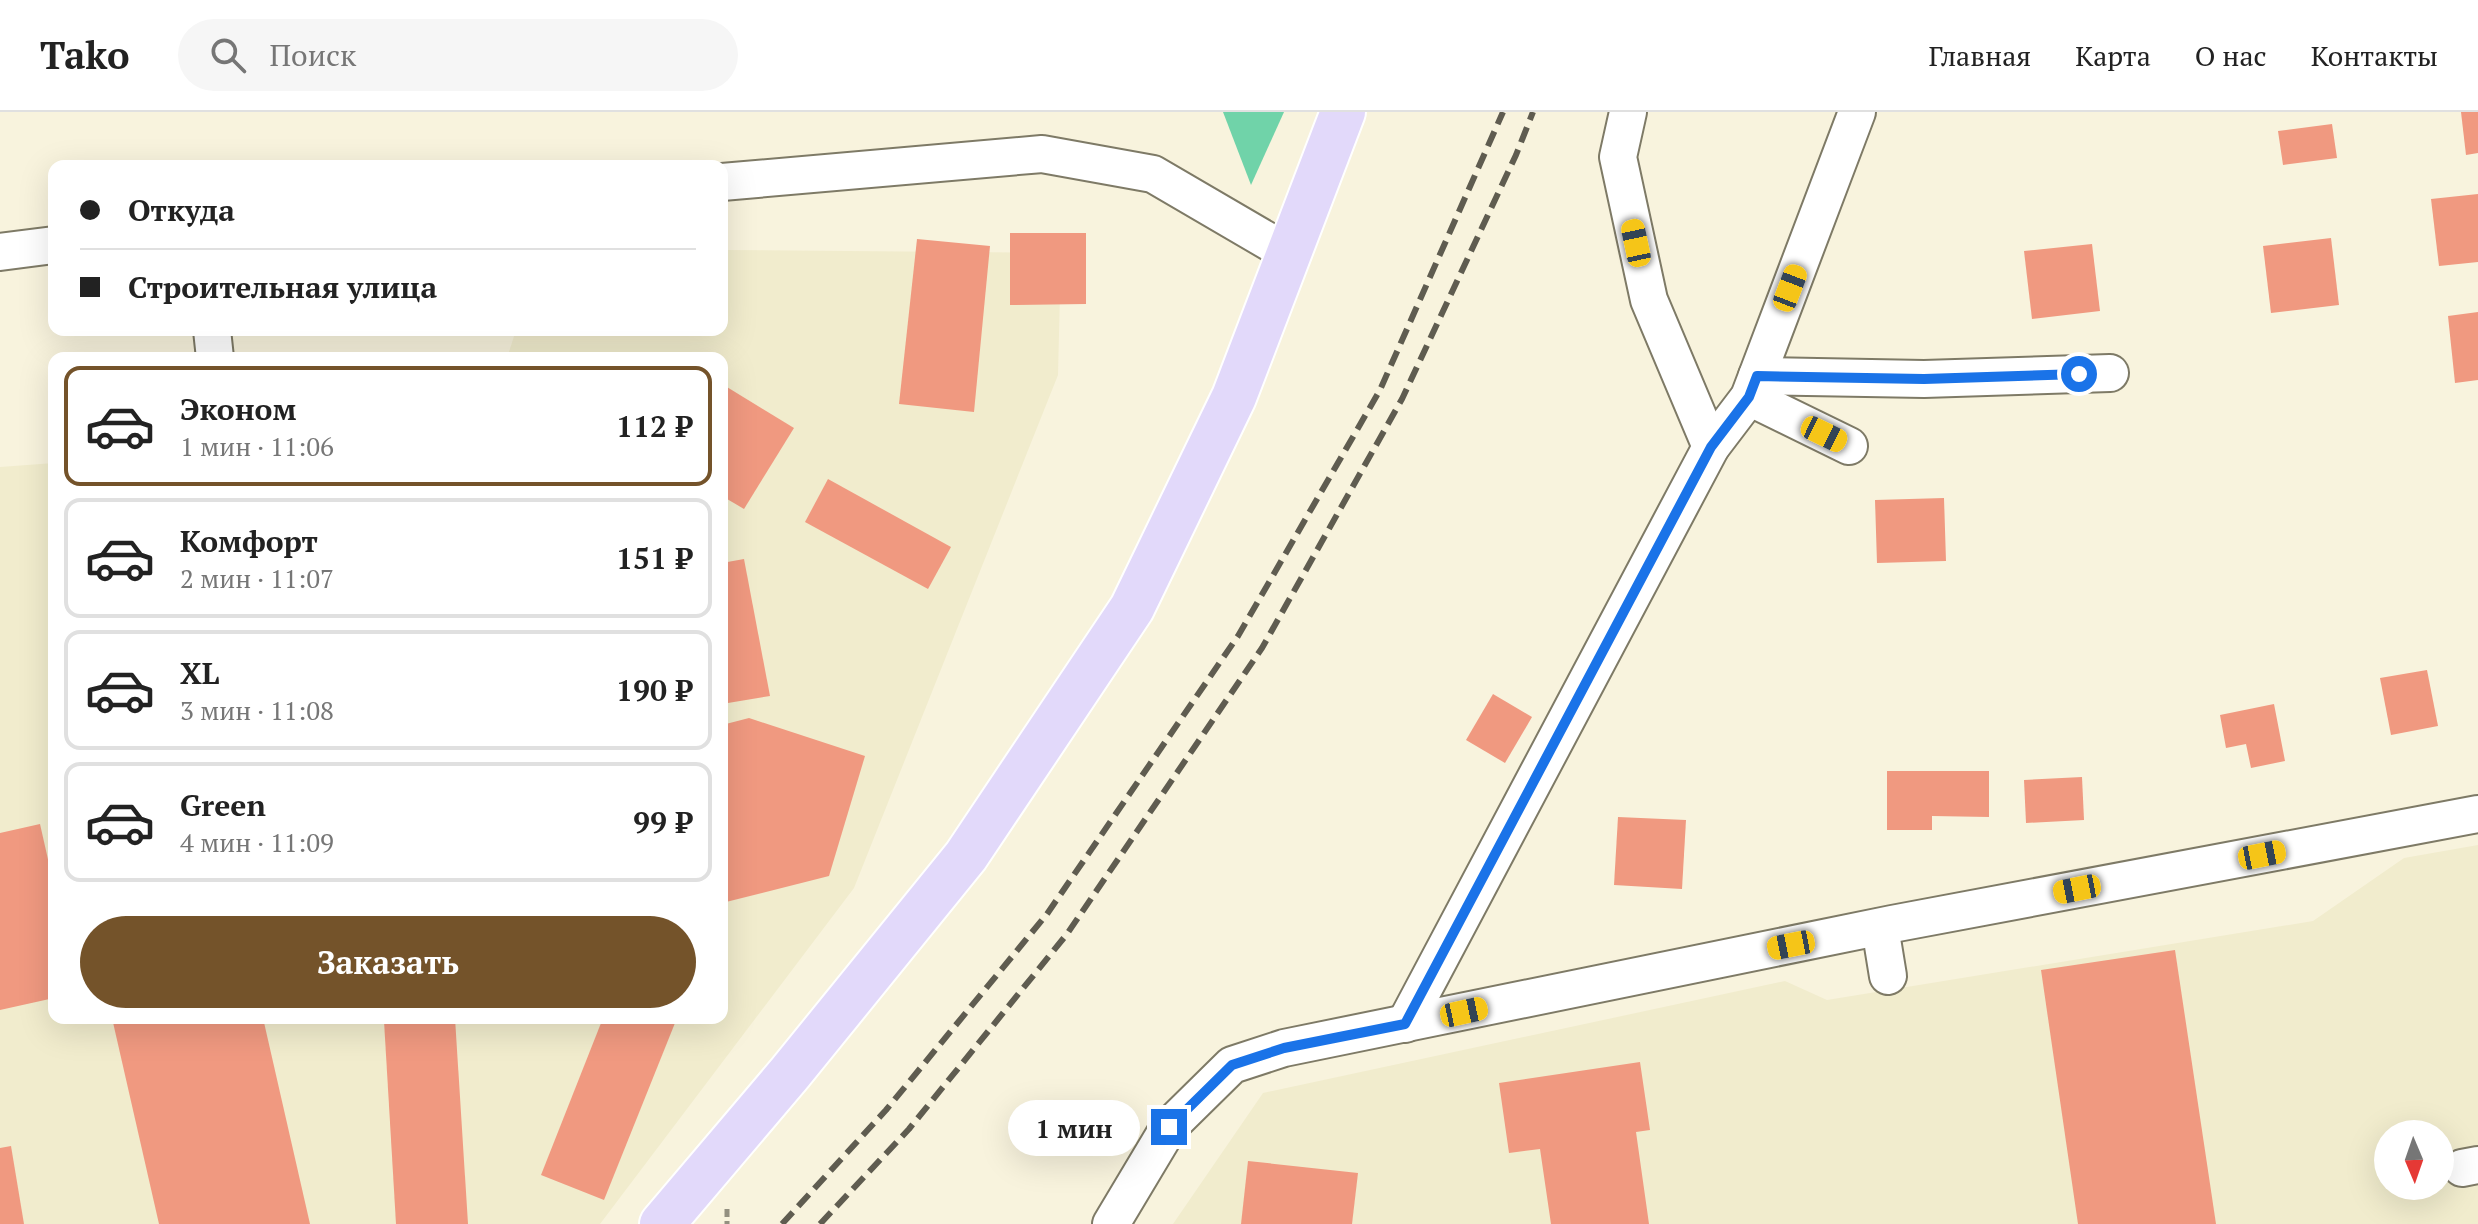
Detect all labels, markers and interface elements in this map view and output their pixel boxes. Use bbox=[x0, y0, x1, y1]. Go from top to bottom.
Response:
search box bbox=[178, 19, 738, 91]
text: Tako bbox=[40, 30, 130, 80]
icon: search bbox=[206, 33, 250, 77]
text: Поиск bbox=[270, 35, 356, 75]
text: Главная bbox=[1928, 37, 2031, 74]
text: Карта bbox=[2075, 37, 2151, 74]
text: О нас bbox=[2195, 37, 2267, 74]
text: Контакты bbox=[2311, 37, 2438, 74]
text: Откуда bbox=[128, 190, 235, 230]
car bbox=[1619, 217, 1653, 269]
car bbox=[1770, 261, 1810, 315]
text: Строительная улица bbox=[128, 267, 437, 307]
route start bbox=[2061, 356, 2097, 392]
text: Эконом bbox=[180, 389, 296, 429]
icon: car bbox=[84, 390, 156, 462]
text: 112 ₽ bbox=[616, 406, 692, 446]
car bbox=[1797, 413, 1851, 455]
text: 1 мин · 11:06 bbox=[180, 429, 334, 463]
text: Комфорт bbox=[180, 521, 318, 561]
icon: car bbox=[84, 522, 156, 594]
text: 151 ₽ bbox=[616, 538, 692, 578]
text: 2 мин · 11:07 bbox=[180, 561, 334, 595]
text: XL bbox=[180, 653, 219, 693]
icon: car bbox=[84, 654, 156, 726]
text: 190 ₽ bbox=[616, 670, 692, 710]
text: 3 мин · 11:08 bbox=[180, 693, 334, 727]
text: Green bbox=[180, 785, 266, 825]
icon: car bbox=[84, 786, 156, 858]
text: 99 ₽ bbox=[633, 802, 692, 842]
text: 4 мин · 11:09 bbox=[180, 825, 334, 859]
car bbox=[2236, 839, 2288, 871]
car bbox=[2051, 873, 2103, 905]
button: Заказать bbox=[80, 916, 696, 1008]
car bbox=[1765, 929, 1817, 961]
car bbox=[1438, 995, 1490, 1029]
callout: 1 мин bbox=[1009, 1099, 1141, 1155]
route end bbox=[1151, 1109, 1187, 1145]
text: 1 мин bbox=[1035, 1111, 1113, 1145]
north arrow bbox=[2374, 1120, 2454, 1200]
map controls bbox=[2374, 1120, 2454, 1200]

